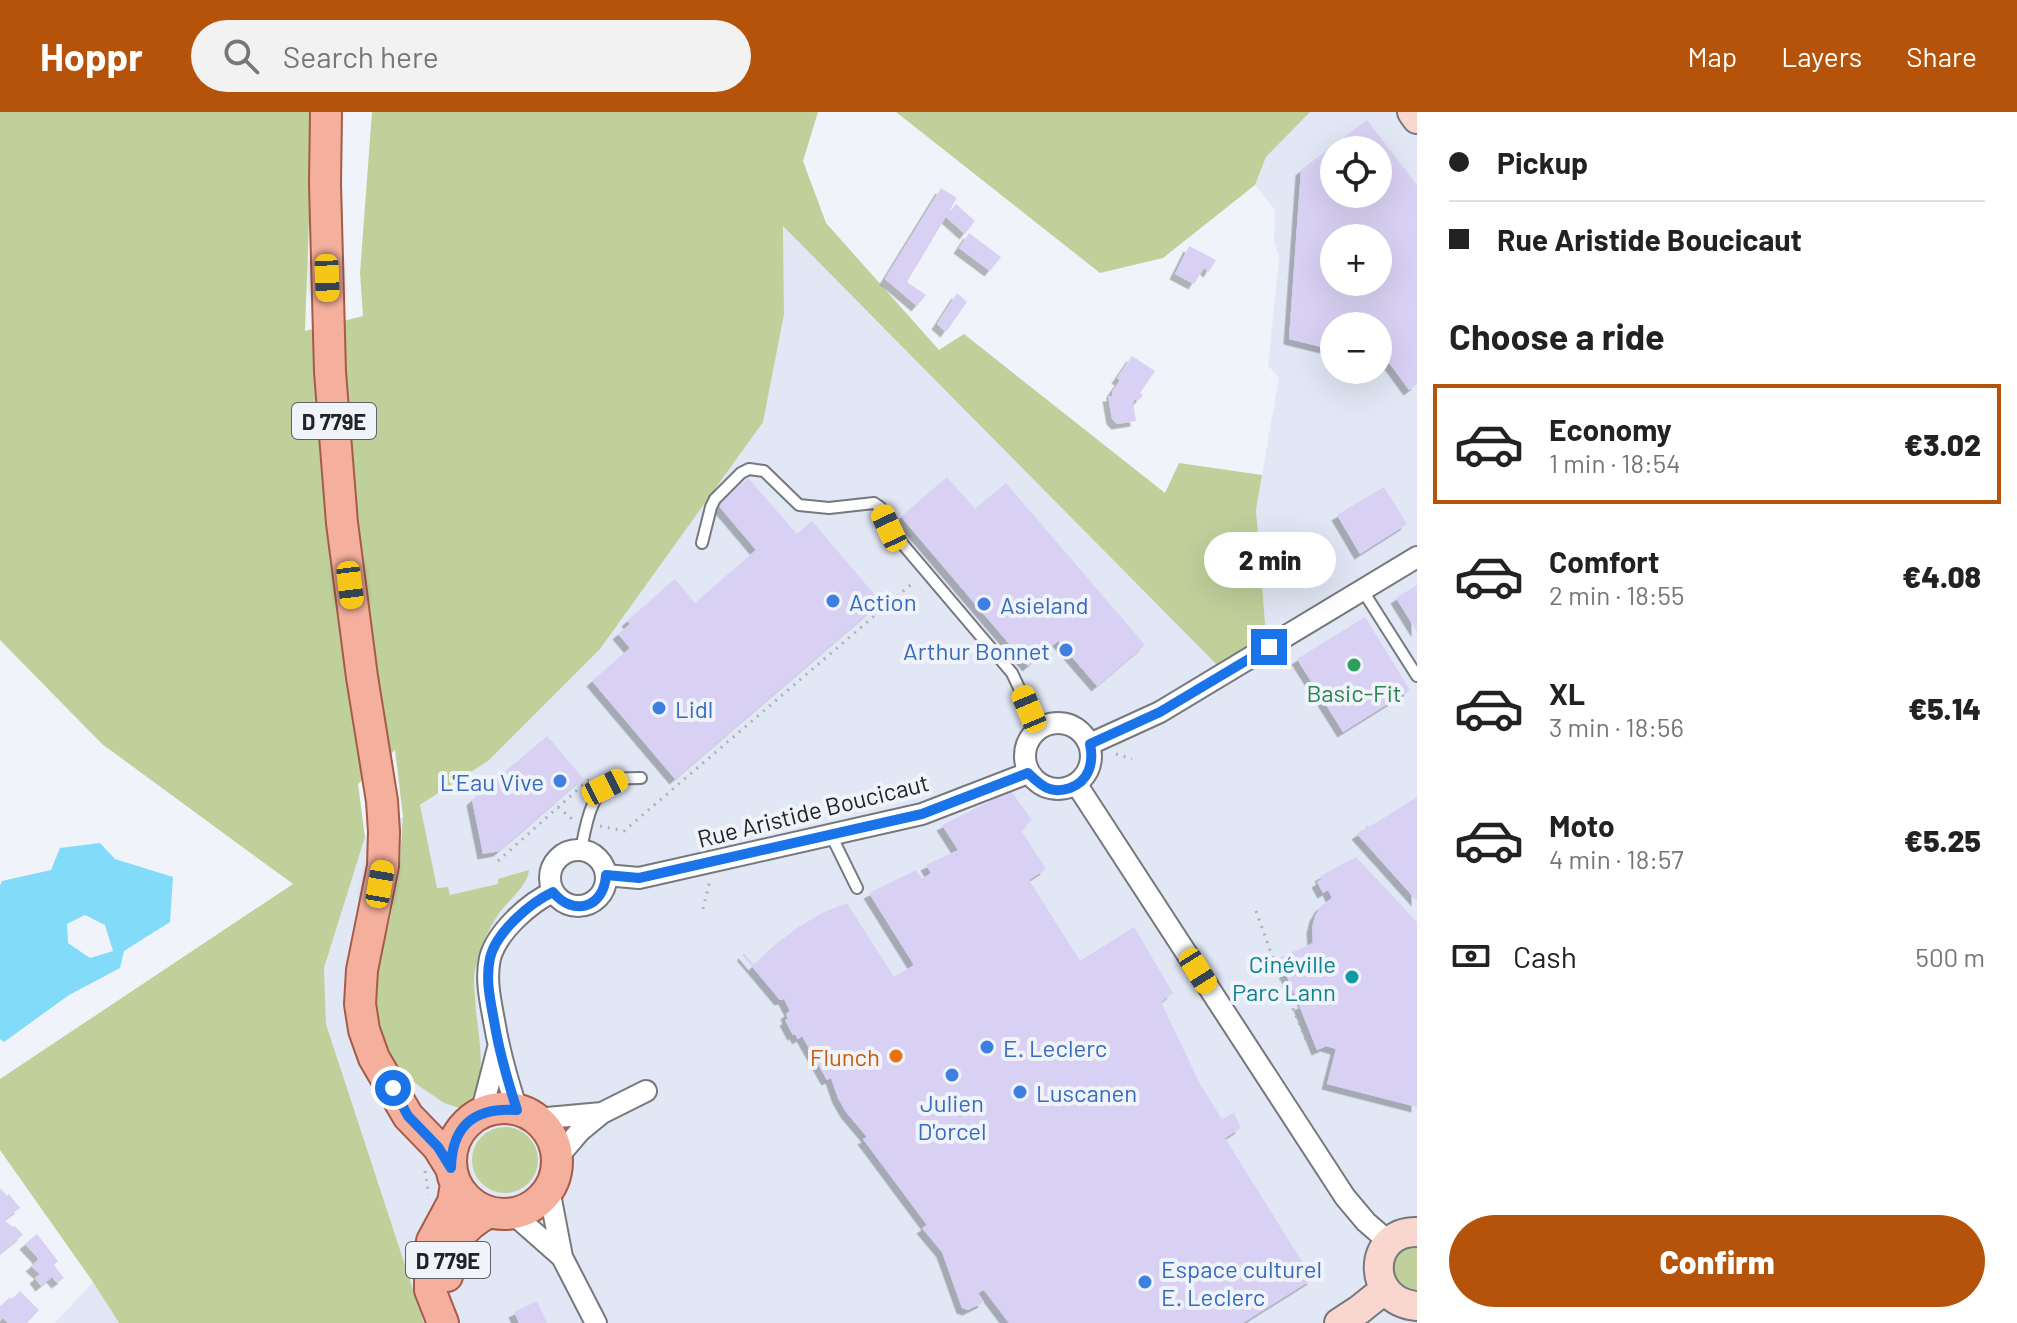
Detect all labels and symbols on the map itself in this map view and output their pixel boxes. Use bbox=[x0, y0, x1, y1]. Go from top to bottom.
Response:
car bbox=[314, 254, 340, 302]
road number: D 779E bbox=[292, 403, 376, 439]
car bbox=[868, 501, 910, 555]
callout: 2 min bbox=[1203, 531, 1335, 587]
car bbox=[335, 560, 365, 610]
place label: Action bbox=[849, 587, 917, 616]
place label: Asieland bbox=[1000, 590, 1089, 619]
marker: Action bbox=[824, 592, 842, 610]
marker: Asieland bbox=[975, 595, 993, 613]
route end bbox=[1251, 629, 1287, 665]
place label: Arthur Bonnet bbox=[903, 636, 1050, 665]
marker: Arthur Bonnet bbox=[1057, 641, 1075, 659]
marker: Basic-Fit bbox=[1345, 656, 1363, 674]
place label: Basic-Fit bbox=[1306, 678, 1402, 707]
car bbox=[1009, 682, 1049, 736]
place label: Lidl bbox=[675, 694, 713, 723]
marker: Lidl bbox=[650, 699, 668, 717]
car bbox=[578, 765, 632, 809]
place label: L'Eau Vive bbox=[440, 767, 544, 796]
street label: Rue Aristide Boucicaut bbox=[694, 767, 932, 853]
marker: L'Eau Vive bbox=[551, 772, 569, 790]
car bbox=[364, 858, 396, 910]
car bbox=[1175, 944, 1221, 998]
place label: Cinéville Parc Lann bbox=[1232, 949, 1336, 1006]
marker: Cinéville Parc Lann bbox=[1343, 968, 1361, 986]
place label: E. Leclerc bbox=[1003, 1033, 1107, 1062]
marker: E. Leclerc bbox=[978, 1038, 996, 1056]
place label: Flunch bbox=[810, 1042, 880, 1071]
marker: Flunch bbox=[887, 1047, 905, 1065]
marker: Julien D'orcel bbox=[943, 1066, 961, 1084]
route start bbox=[375, 1070, 411, 1106]
place label: Luscanen bbox=[1036, 1078, 1137, 1107]
marker: Luscanen bbox=[1011, 1083, 1029, 1101]
place label: Julien D'orcel bbox=[917, 1088, 987, 1145]
road number: D 779E bbox=[406, 1242, 490, 1278]
place label: Espace culturel E. Leclerc bbox=[1161, 1254, 1322, 1311]
marker: Espace culturel E. Leclerc bbox=[1136, 1273, 1154, 1291]

